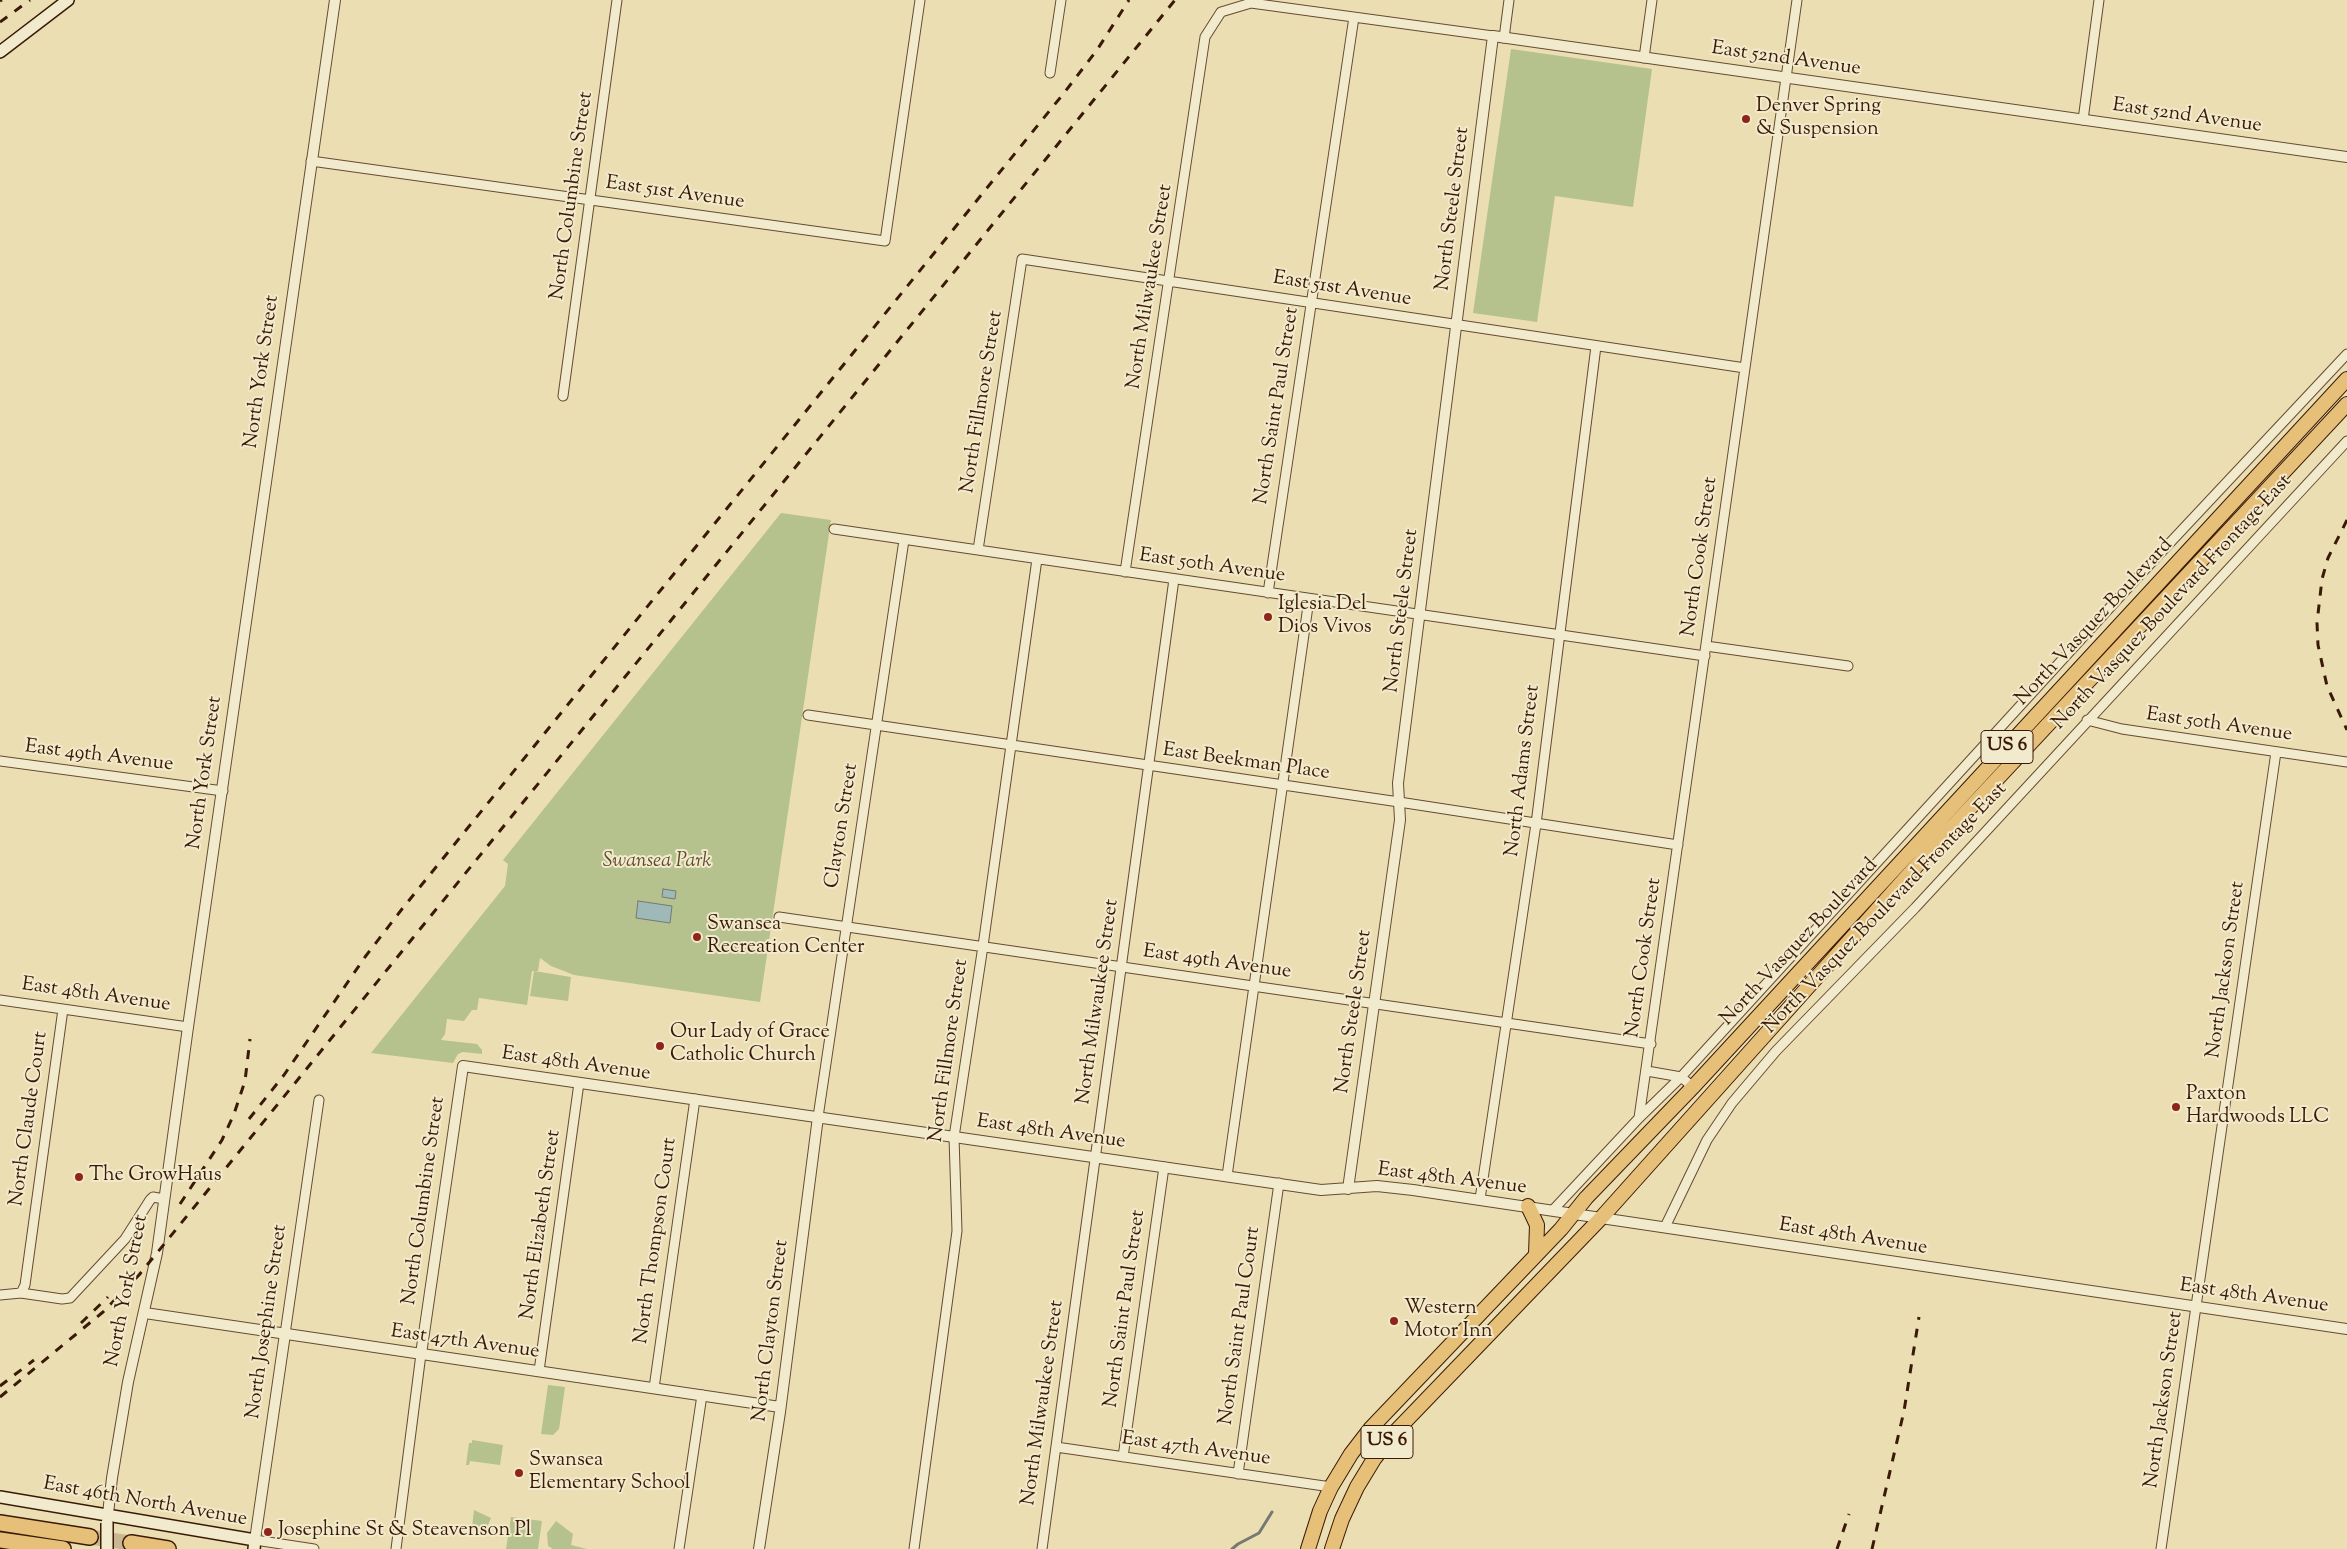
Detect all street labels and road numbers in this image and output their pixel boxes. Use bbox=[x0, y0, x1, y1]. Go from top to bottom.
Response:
street label: East 52nd Avenue bbox=[1710, 38, 1862, 82]
street label: North Columbine Street bbox=[546, 90, 600, 302]
street label: East 52nd Avenue bbox=[2111, 95, 2263, 139]
street label: North Steele Street bbox=[1432, 126, 1476, 292]
street label: East 51st Avenue bbox=[604, 172, 746, 216]
street label: North Milwaukee Street bbox=[1123, 183, 1179, 391]
street label: East 51st Avenue bbox=[1271, 267, 1413, 313]
street label: North York Street bbox=[240, 294, 286, 450]
street label: North Saint Paul Street bbox=[1251, 306, 1305, 506]
street label: North Fillmore Street bbox=[957, 309, 1009, 495]
street label: North Vasquez Boulevard Frontage East bbox=[2048, 470, 2298, 736]
street label: North Cook Street bbox=[1678, 476, 1724, 638]
street label: North Steele Street bbox=[1381, 528, 1425, 694]
street label: North Vasquez Boulevard bbox=[2011, 534, 2179, 712]
street label: East 50th Avenue bbox=[1137, 545, 1287, 589]
street label: North Adams Street bbox=[1502, 684, 1546, 858]
street label: North York Street bbox=[183, 695, 229, 851]
street label: East 50th Avenue bbox=[2144, 704, 2294, 748]
road number: US 6 bbox=[1981, 730, 2033, 764]
street label: East 49th Avenue bbox=[23, 736, 175, 778]
street label: East Beekman Place bbox=[1161, 739, 1331, 787]
street label: Clayton Street bbox=[821, 762, 865, 890]
street label: North Vasquez Boulevard Frontage East bbox=[1759, 778, 2013, 1040]
street label: North Vasquez Boulevard bbox=[1716, 854, 1884, 1032]
street label: North Cook Street bbox=[1622, 877, 1668, 1039]
street label: North Jackson Street bbox=[2203, 880, 2251, 1060]
street label: North Milwaukee Street bbox=[1073, 898, 1125, 1106]
street label: North Steele Street bbox=[1332, 929, 1378, 1095]
street label: East 49th Avenue bbox=[1141, 941, 1293, 985]
street label: North Fillmore Street bbox=[925, 958, 975, 1144]
street label: East 48th Avenue bbox=[20, 974, 172, 1018]
street label: North Claude Court bbox=[6, 1030, 54, 1208]
street label: East 48th Avenue bbox=[500, 1043, 652, 1087]
street label: North Columbine Street bbox=[398, 1095, 452, 1307]
street label: East 48th Avenue bbox=[975, 1111, 1127, 1155]
street label: North Elizabeth Street bbox=[517, 1129, 567, 1321]
street label: North Thompson Court bbox=[631, 1136, 683, 1346]
street label: East 48th Avenue bbox=[1376, 1159, 1528, 1201]
street label: North Saint Paul Street bbox=[1100, 1209, 1152, 1409]
street label: North York Street bbox=[101, 1213, 155, 1369]
street label: East 48th Avenue bbox=[1777, 1214, 1929, 1262]
street label: North Josephine Street bbox=[242, 1223, 294, 1421]
street label: North Saint Paul Court bbox=[1215, 1225, 1267, 1427]
street label: North Clayton Street bbox=[749, 1239, 795, 1423]
street label: East 48th Avenue bbox=[2178, 1275, 2330, 1319]
street label: North Milwaukee Street bbox=[1018, 1299, 1070, 1507]
street label: North Jackson Street bbox=[2141, 1310, 2189, 1490]
street label: East 47th Avenue bbox=[389, 1321, 541, 1365]
road number: US 6 bbox=[1361, 1425, 1413, 1458]
street label: East 47th Avenue bbox=[1120, 1428, 1272, 1472]
street label: East 46th North Avenue bbox=[41, 1473, 249, 1533]

